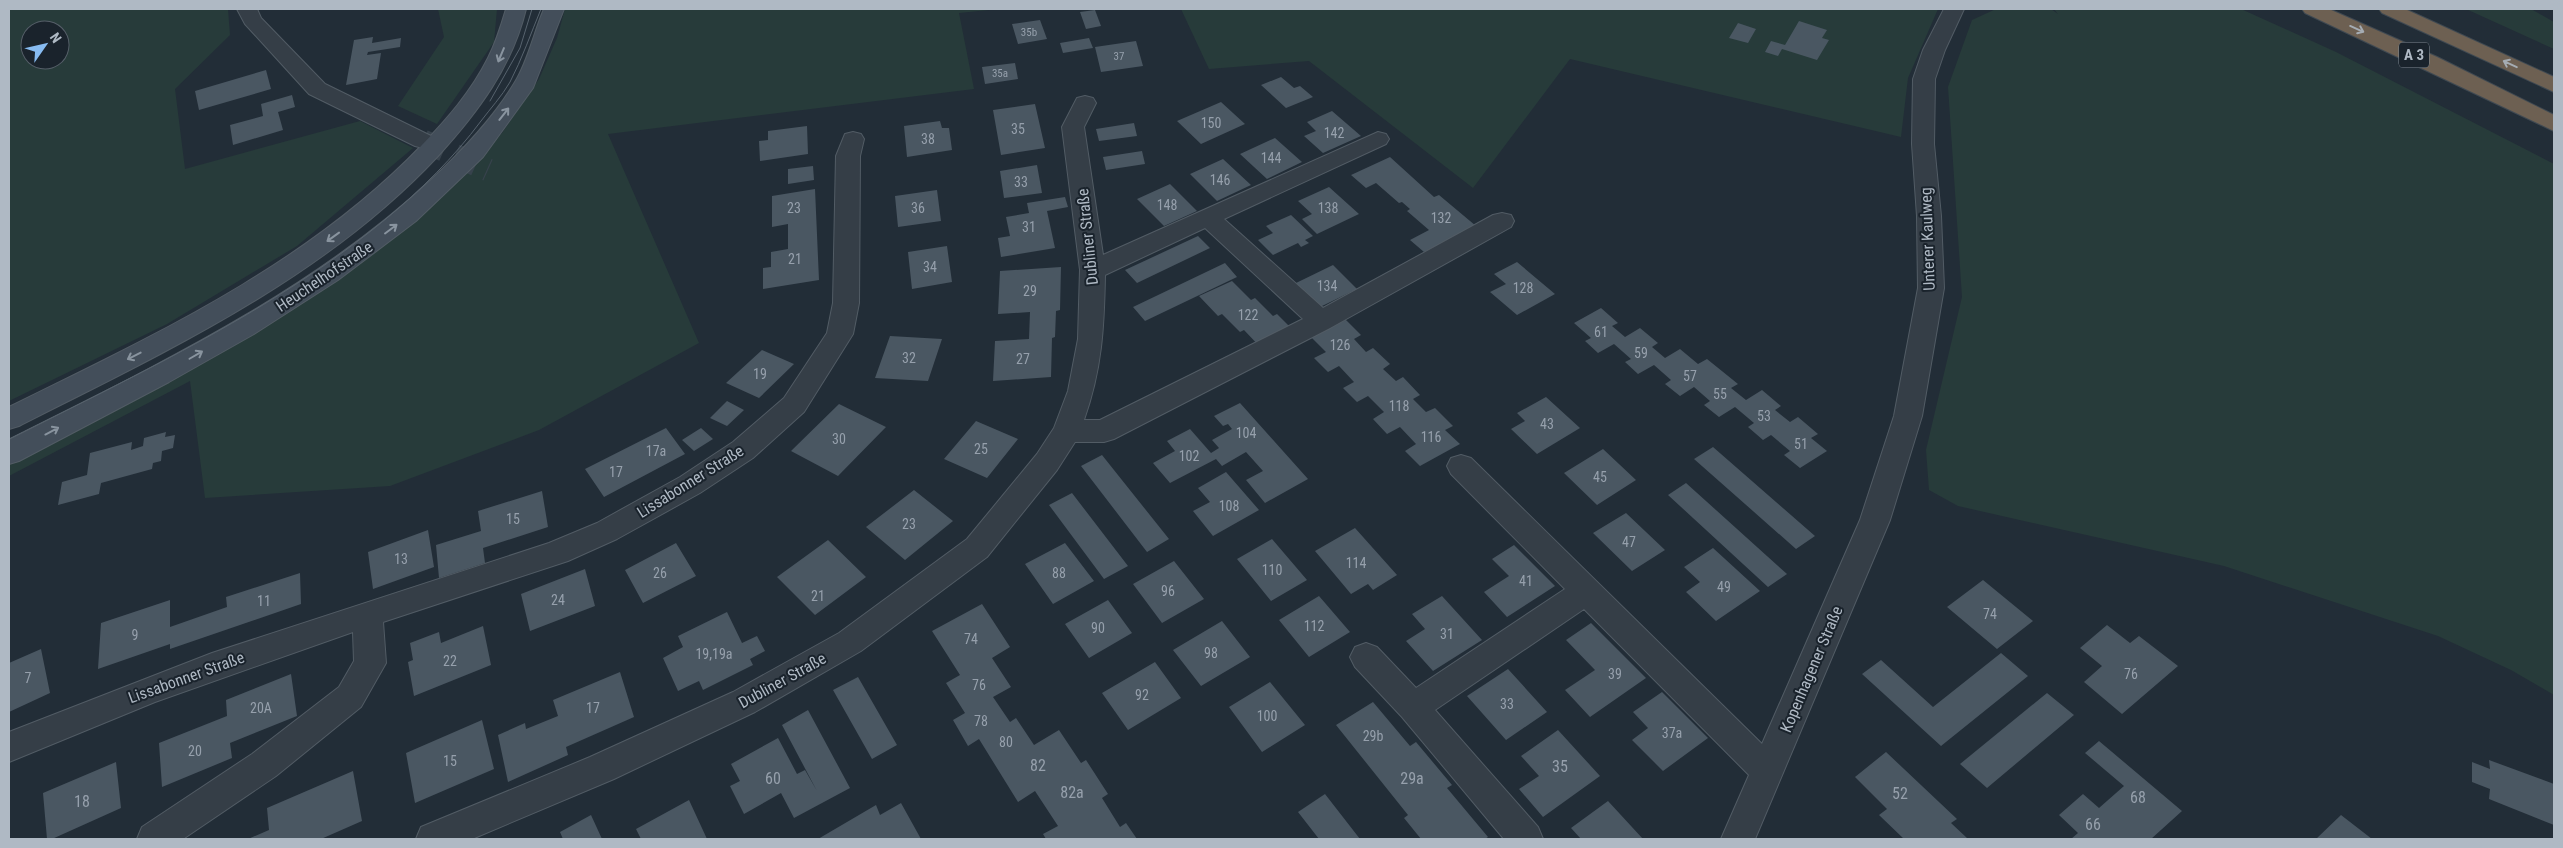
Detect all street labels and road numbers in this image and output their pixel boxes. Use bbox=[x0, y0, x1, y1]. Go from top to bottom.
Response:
road number: A 3 bbox=[2399, 42, 2429, 68]
street label: Unterer Kaulweg bbox=[1916, 187, 1939, 291]
street label: Dubliner Straße bbox=[1073, 188, 1102, 286]
street label: Heuchelhofstraße bbox=[272, 237, 376, 316]
street label: Lissabonner Straße bbox=[633, 441, 747, 522]
street label: Kopenhagener Straße bbox=[1776, 603, 1847, 735]
street label: Lissabonner Straße bbox=[126, 648, 247, 707]
street label: Dubliner Straße bbox=[735, 649, 829, 712]

